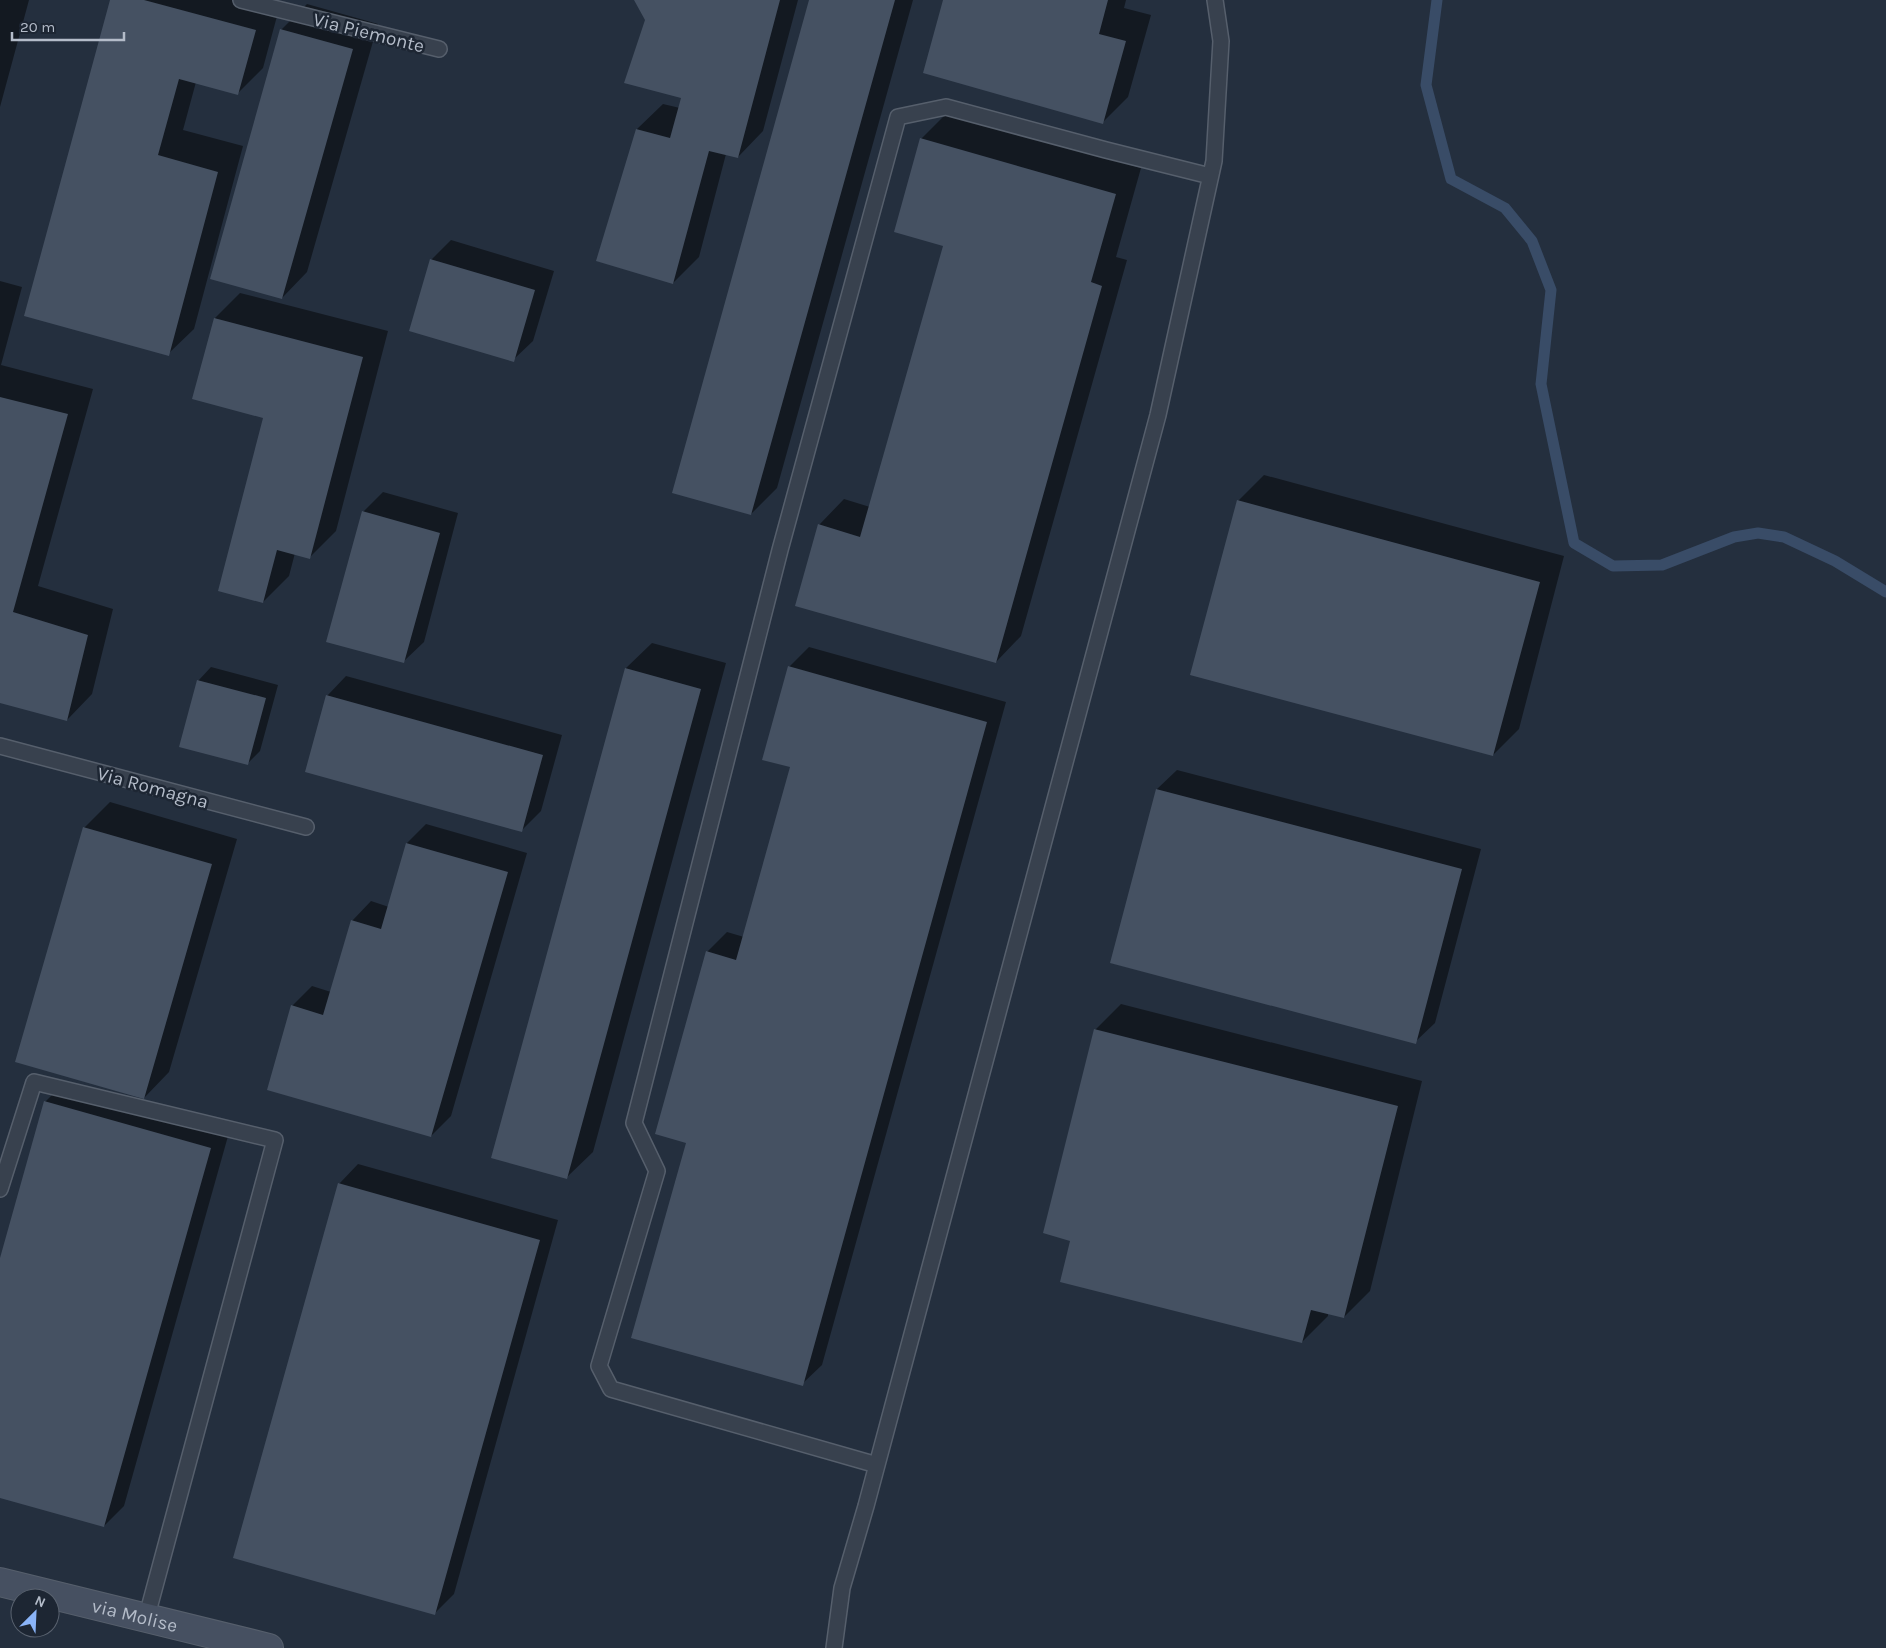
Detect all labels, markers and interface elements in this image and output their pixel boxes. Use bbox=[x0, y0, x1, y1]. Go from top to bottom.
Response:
street label: Via Piemonte bbox=[311, 9, 427, 57]
scale bar bbox=[12, 10, 125, 42]
text: 20 m bbox=[20, 18, 55, 36]
street label: Via Romagna bbox=[95, 763, 211, 813]
north arrow bbox=[10, 1588, 60, 1638]
text: N bbox=[32, 1592, 48, 1611]
street label: via Molise bbox=[90, 1595, 180, 1637]

